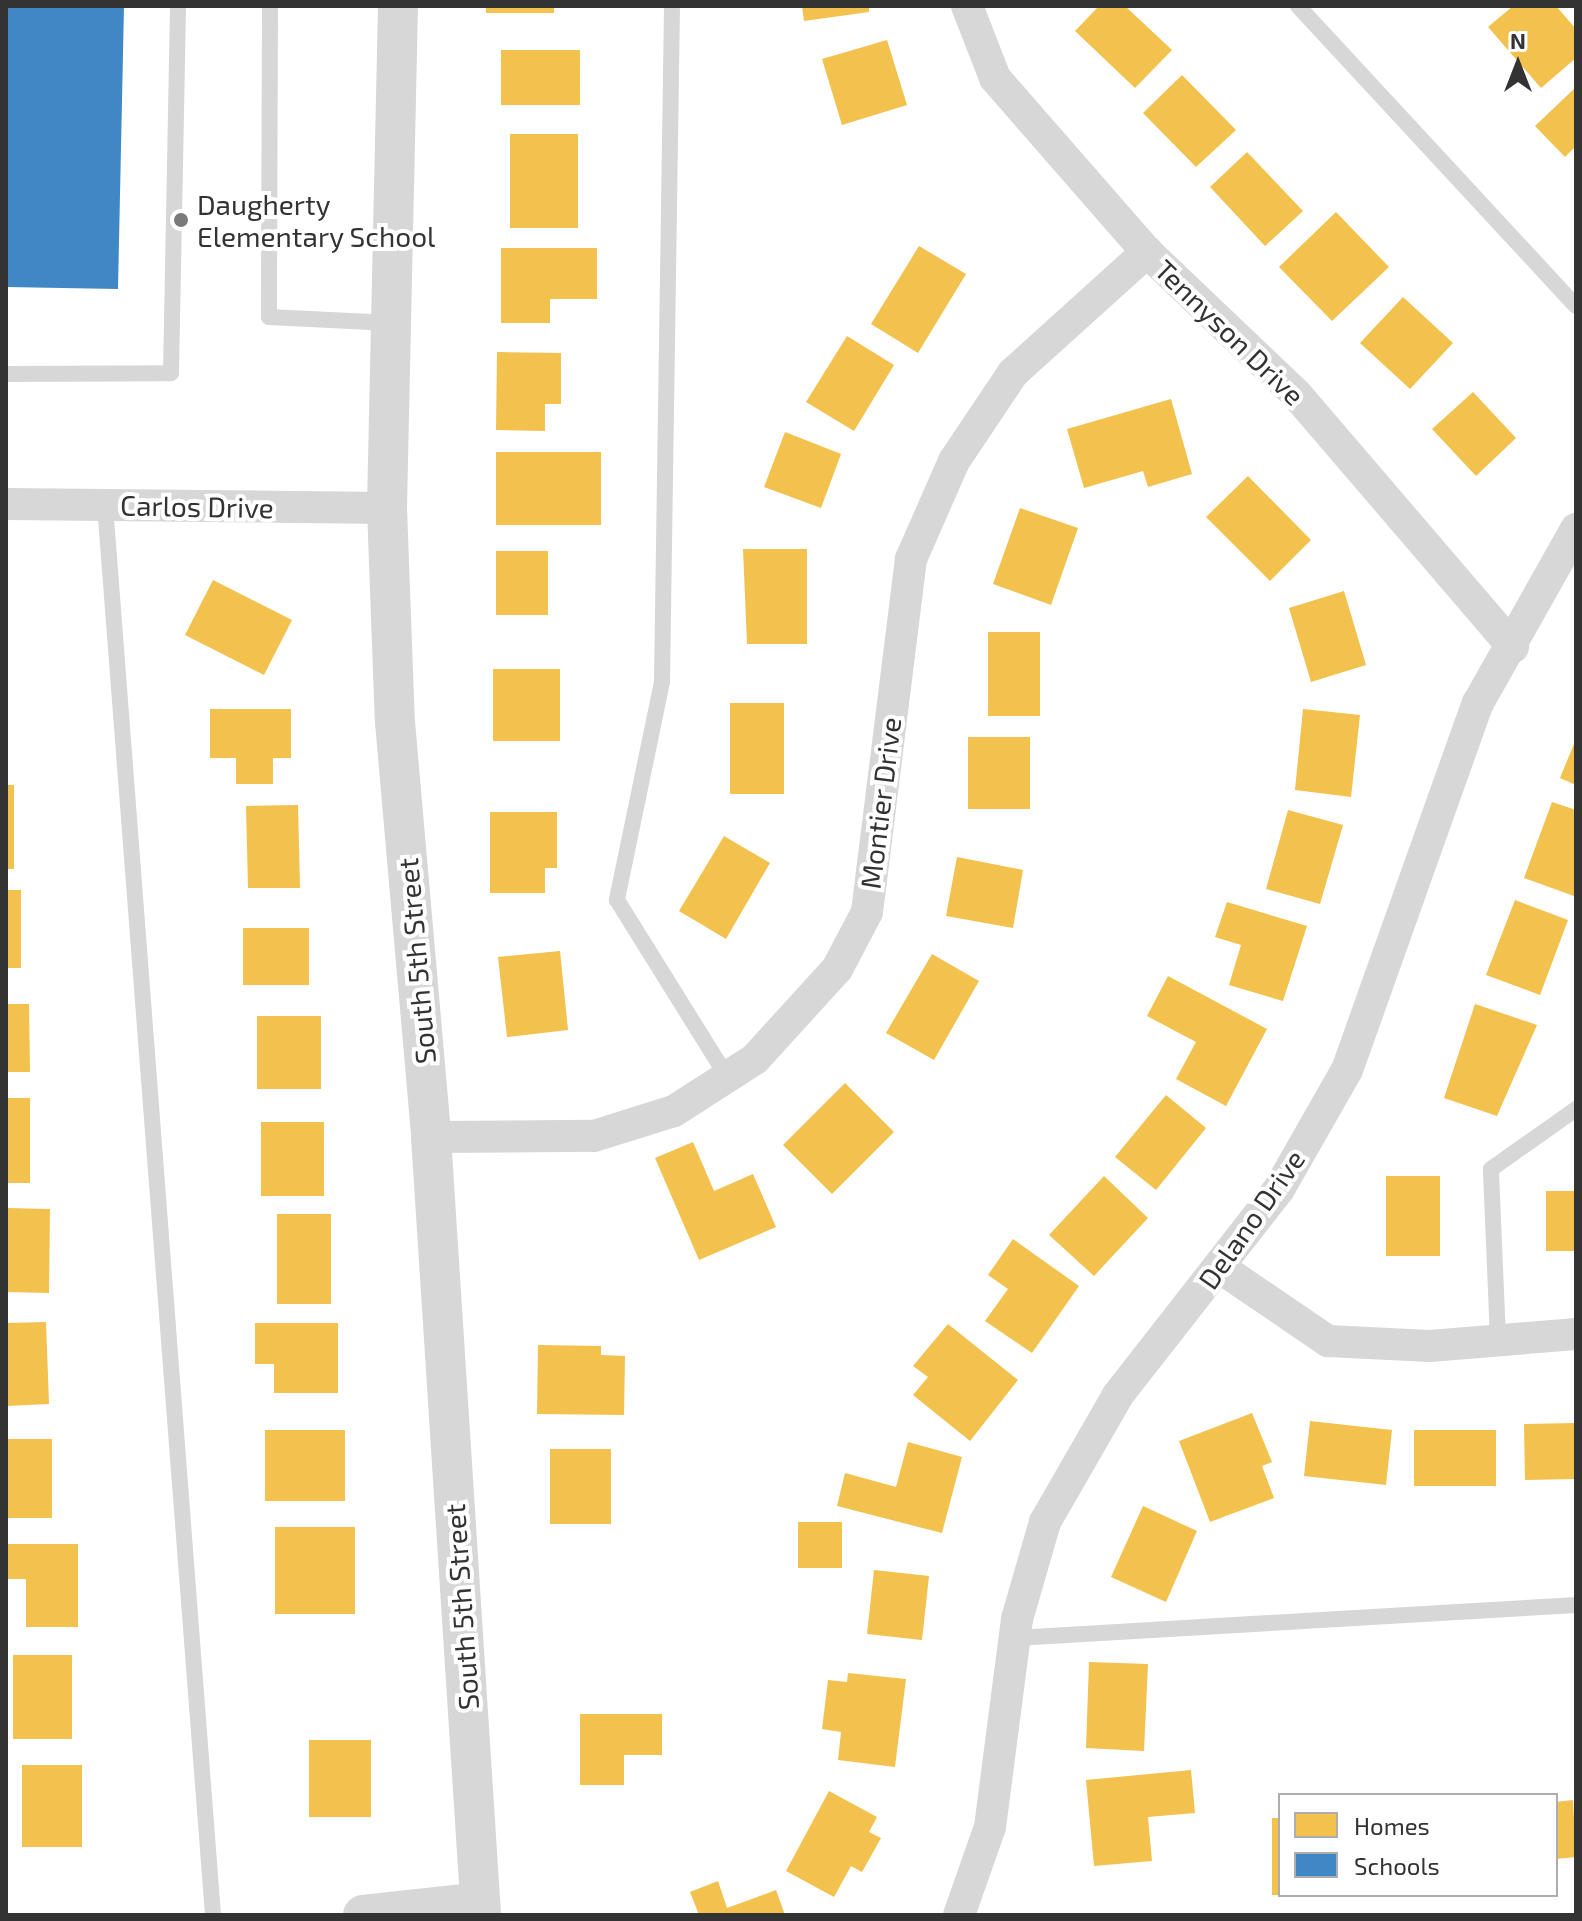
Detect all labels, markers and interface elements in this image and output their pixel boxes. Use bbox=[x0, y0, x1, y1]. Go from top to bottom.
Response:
north arrow bbox=[1478, 24, 1558, 104]
text: N bbox=[1510, 27, 1526, 53]
place label: Daugherty Elementary School bbox=[197, 187, 436, 253]
marker: Daugherty Elementary School bbox=[172, 211, 190, 229]
street label: Tennyson Drive bbox=[1148, 252, 1312, 412]
street label: Carlos Drive bbox=[120, 488, 274, 524]
street label: Montier Drive bbox=[853, 715, 907, 891]
street label: South 5th Street bbox=[390, 857, 442, 1065]
street label: Delano Drive bbox=[1191, 1143, 1311, 1295]
street label: South 5th Street bbox=[437, 1503, 485, 1711]
legend bbox=[1278, 1793, 1558, 1897]
text: Homes bbox=[1354, 1811, 1430, 1840]
text: Schools bbox=[1354, 1851, 1440, 1880]

